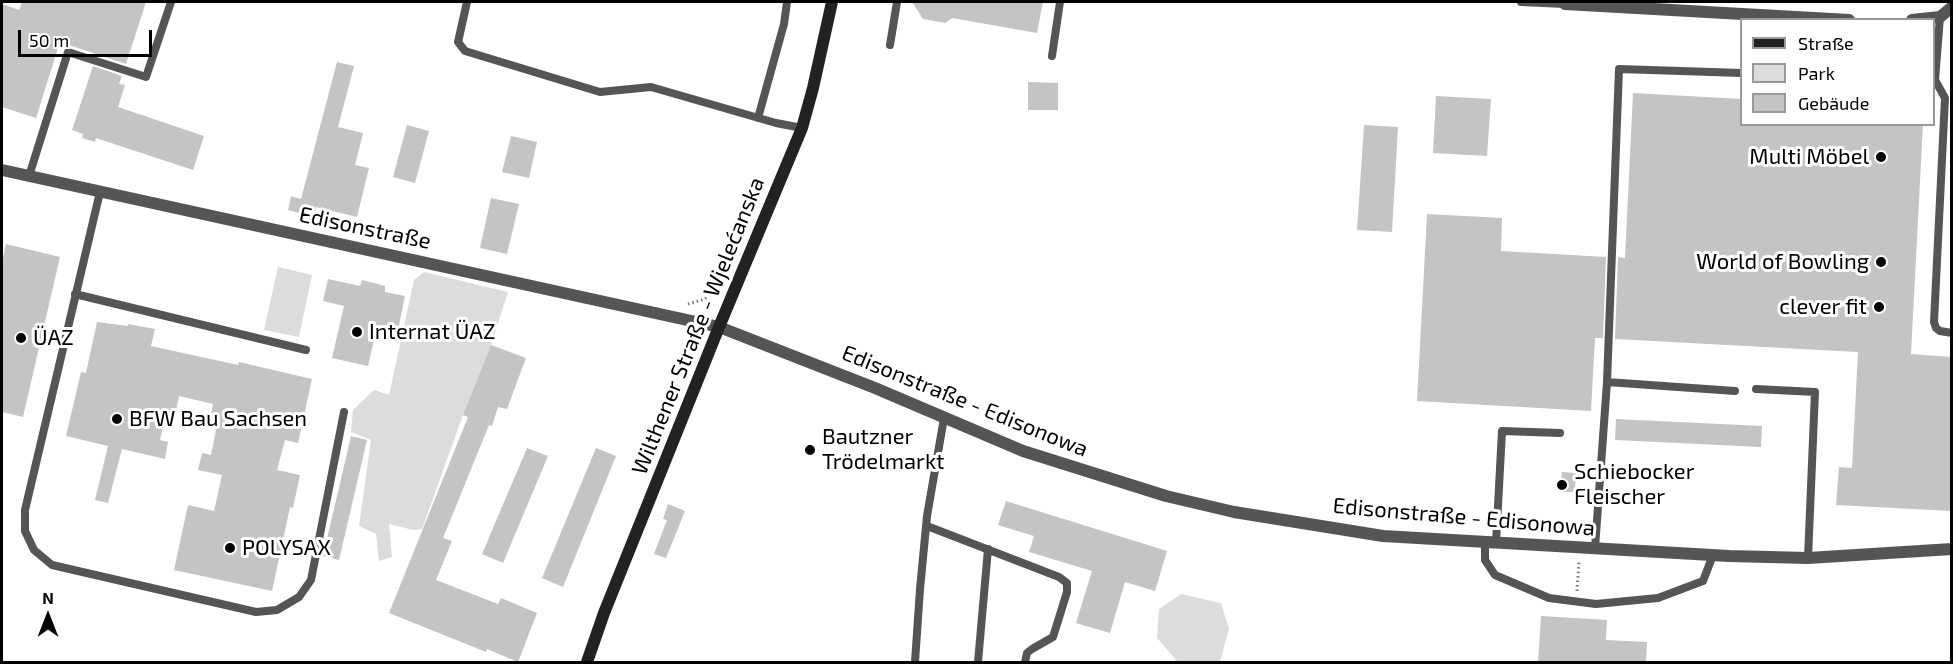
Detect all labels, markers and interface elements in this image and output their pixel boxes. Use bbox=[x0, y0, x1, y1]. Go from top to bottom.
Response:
scale bar bbox=[21, 18, 154, 56]
legend bbox=[1740, 18, 1935, 126]
text: 50 m bbox=[29, 29, 69, 51]
text: Straße bbox=[1798, 32, 1854, 54]
text: Park bbox=[1798, 62, 1835, 84]
text: Gebäude bbox=[1798, 92, 1869, 114]
place label: Multi Möbel bbox=[1749, 144, 1869, 170]
marker: Multi Möbel bbox=[1874, 150, 1888, 164]
street label: Wilthener Straße - Wjelećanska bbox=[626, 173, 770, 479]
street label: Edisonstraße bbox=[297, 201, 433, 255]
place label: World of Bowling bbox=[1696, 249, 1869, 275]
marker: World of Bowling bbox=[1874, 255, 1888, 269]
place label: clever fit bbox=[1779, 294, 1867, 320]
marker: clever fit bbox=[1872, 300, 1886, 314]
place label: Internat ÜAZ bbox=[369, 319, 495, 345]
place label: ÜAZ bbox=[33, 325, 74, 351]
marker: Internat ÜAZ bbox=[350, 325, 364, 339]
marker: ÜAZ bbox=[14, 331, 28, 345]
street label: Edisonstraße - Edisonowa bbox=[838, 339, 1092, 463]
place label: BFW Bau Sachsen bbox=[129, 406, 307, 432]
marker: BFW Bau Sachsen bbox=[110, 412, 124, 426]
place label: Bautzner Trödelmarkt bbox=[822, 424, 944, 476]
marker: Bautzner Trödelmarkt bbox=[803, 443, 817, 457]
place label: Schiebocker Fleischer bbox=[1574, 459, 1694, 511]
marker: Schiebocker Fleischer bbox=[1555, 478, 1569, 492]
street label: Edisonstraße - Edisonowa bbox=[1332, 492, 1596, 542]
place label: POLYSAX bbox=[242, 535, 331, 561]
marker: POLYSAX bbox=[223, 541, 237, 555]
north arrow bbox=[18, 586, 78, 646]
text: N bbox=[42, 588, 54, 607]

